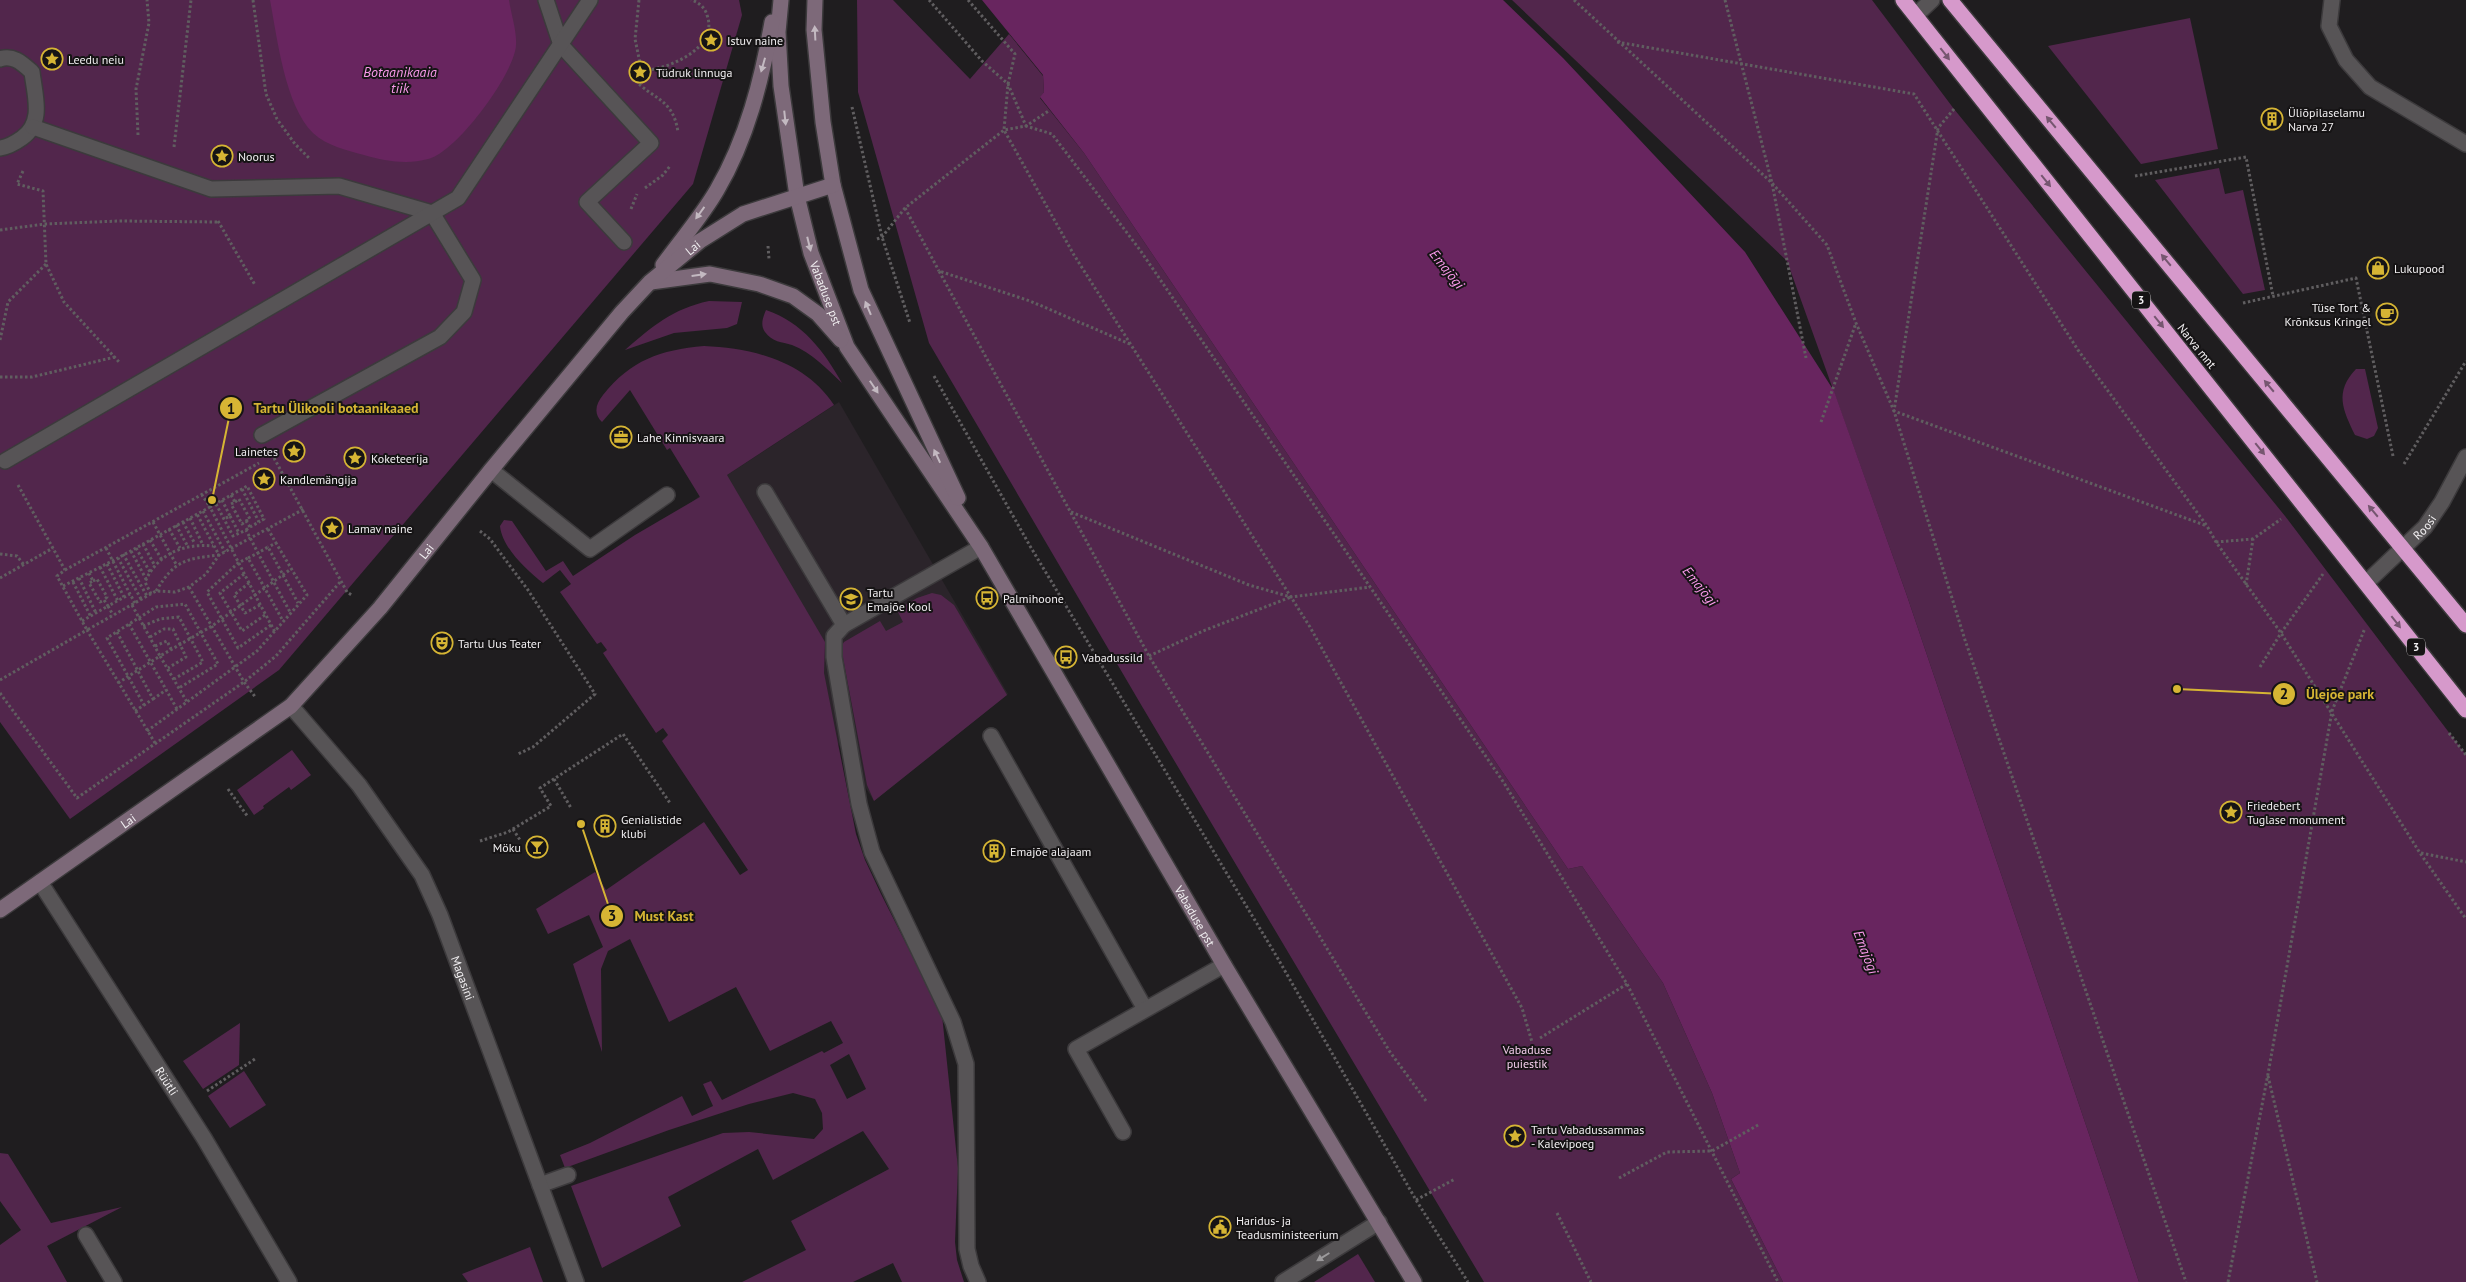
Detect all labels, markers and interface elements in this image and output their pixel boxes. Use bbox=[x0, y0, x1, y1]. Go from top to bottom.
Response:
one-way arrow bbox=[810, 24, 818, 40]
place icon: Istuv naine bbox=[699, 28, 723, 52]
place label: Istuv naine bbox=[727, 33, 783, 48]
place icon: Leedu neiu bbox=[40, 47, 64, 71]
one-way arrow bbox=[1940, 47, 1951, 60]
place label: Leedu neiu bbox=[68, 52, 124, 67]
one-way arrow bbox=[759, 58, 767, 73]
place icon: Tüdruk linnuga bbox=[628, 60, 652, 84]
water label: Botaanikaaia tiik bbox=[363, 63, 437, 97]
place label: Tüdruk linnuga bbox=[656, 65, 733, 80]
place label: Üliõpilaselamu Narva 27 bbox=[2288, 105, 2365, 134]
building icon: Üliõpilaselamu Narva 27 bbox=[2260, 107, 2284, 131]
one-way arrow bbox=[781, 111, 789, 127]
one-way arrow bbox=[2045, 115, 2056, 128]
place icon: Noorus bbox=[210, 144, 234, 168]
place label: Noorus bbox=[238, 149, 275, 164]
one-way arrow bbox=[2041, 174, 2052, 187]
one-way arrow bbox=[695, 206, 706, 219]
one-way arrow bbox=[805, 236, 813, 251]
street label: Lai bbox=[682, 237, 703, 258]
water label: Emajõgi bbox=[1426, 246, 1469, 293]
one-way arrow bbox=[2160, 254, 2171, 267]
shop icon: Lukupood bbox=[2366, 256, 2390, 280]
street label: Vabaduse pst bbox=[807, 258, 845, 327]
place label: Lukupood bbox=[2394, 261, 2444, 276]
one-way arrow bbox=[691, 271, 707, 279]
road number: 3 bbox=[2132, 292, 2150, 308]
place label: Tüse Tort & Krõnksus Kringel bbox=[2285, 300, 2371, 329]
one-way arrow bbox=[864, 301, 872, 315]
cafe icon: Tüse Tort & Krõnksus Kringel bbox=[2375, 302, 2399, 326]
one-way arrow bbox=[2153, 315, 2164, 328]
street label: Narva mnt bbox=[2174, 321, 2220, 371]
one-way arrow bbox=[2264, 379, 2275, 392]
one-way arrow bbox=[870, 381, 879, 394]
callout: Tartu Ülikooli botaanikaaed bbox=[218, 394, 428, 423]
text: 1 bbox=[227, 399, 235, 418]
text: Tartu Ülikooli botaanikaaed bbox=[253, 399, 419, 417]
office icon: Lahe Kinnisvaara bbox=[609, 425, 633, 449]
place label: Lahe Kinnisvaara bbox=[637, 430, 724, 445]
place icon: Lainetes bbox=[282, 439, 306, 463]
one-way arrow bbox=[2254, 442, 2265, 455]
place label: Lainetes bbox=[235, 444, 278, 459]
place icon: Koketeerija bbox=[343, 446, 367, 470]
one-way arrow bbox=[933, 448, 942, 463]
place label: Koketeerija bbox=[371, 451, 428, 466]
place icon: Kandlemängija bbox=[252, 467, 276, 491]
place label: Kandlemängija bbox=[280, 472, 357, 487]
one-way arrow bbox=[2367, 505, 2378, 518]
street label: Roosi bbox=[2410, 512, 2439, 542]
place icon: Lamav naine bbox=[320, 516, 344, 540]
place label: Lamav naine bbox=[348, 521, 413, 536]
street label: Lai bbox=[415, 540, 436, 562]
water label: Emajõgi bbox=[1679, 563, 1722, 610]
place label: Tartu Emajõe Kool bbox=[867, 585, 932, 614]
bus stop icon: Palmihoone bbox=[975, 586, 999, 610]
school or university icon: Tartu Emajõe Kool bbox=[839, 587, 863, 611]
place label: Palmihoone bbox=[1003, 591, 1064, 606]
one-way arrow bbox=[2391, 615, 2402, 628]
theatre icon: Tartu Uus Teater bbox=[430, 631, 454, 655]
place label: Tartu Uus Teater bbox=[458, 636, 541, 651]
road number: 3 bbox=[2407, 638, 2425, 656]
bus stop icon: Vabadussild bbox=[1054, 645, 1078, 669]
place label: Vabadussild bbox=[1081, 650, 1143, 665]
callout: Ülejõe park bbox=[2271, 679, 2384, 708]
text: 2 bbox=[2280, 684, 2288, 703]
text: Ülejõe park bbox=[2306, 685, 2374, 703]
place label: Friedebert Tuglase monument bbox=[2247, 798, 2345, 827]
place icon: Friedebert Tuglase monument bbox=[2219, 800, 2243, 824]
street label: Lai bbox=[117, 810, 138, 831]
place label: Genialistide klubi bbox=[621, 812, 682, 841]
building icon: Genialistide klubi bbox=[593, 814, 617, 838]
bar icon: Möku bbox=[525, 835, 549, 859]
building icon: Emajõe alajaam bbox=[982, 839, 1006, 863]
place label: Möku bbox=[493, 840, 521, 855]
place label: Emajõe alajaam bbox=[1010, 844, 1091, 859]
street label: Vabaduse pst bbox=[1171, 882, 1219, 949]
callout: Must Kast bbox=[600, 901, 704, 930]
text: 3 bbox=[608, 906, 616, 925]
text: Must Kast bbox=[634, 907, 694, 925]
water label: Emajõgi bbox=[1849, 927, 1883, 977]
street label: Magasini bbox=[448, 954, 478, 1002]
park label: Vabaduse puiestik bbox=[1502, 1042, 1551, 1071]
street label: Rüütli bbox=[153, 1064, 182, 1098]
place label: Tartu Vabadussammas - Kalevipoeg bbox=[1531, 1122, 1644, 1151]
place icon: Tartu Vabadussammas - Kalevipoeg bbox=[1503, 1124, 1527, 1148]
place label: Haridus- ja Teadusministeerium bbox=[1236, 1213, 1338, 1242]
public building icon: Haridus- ja Teadusministeerium bbox=[1208, 1215, 1232, 1239]
one-way arrow bbox=[1316, 1253, 1329, 1262]

